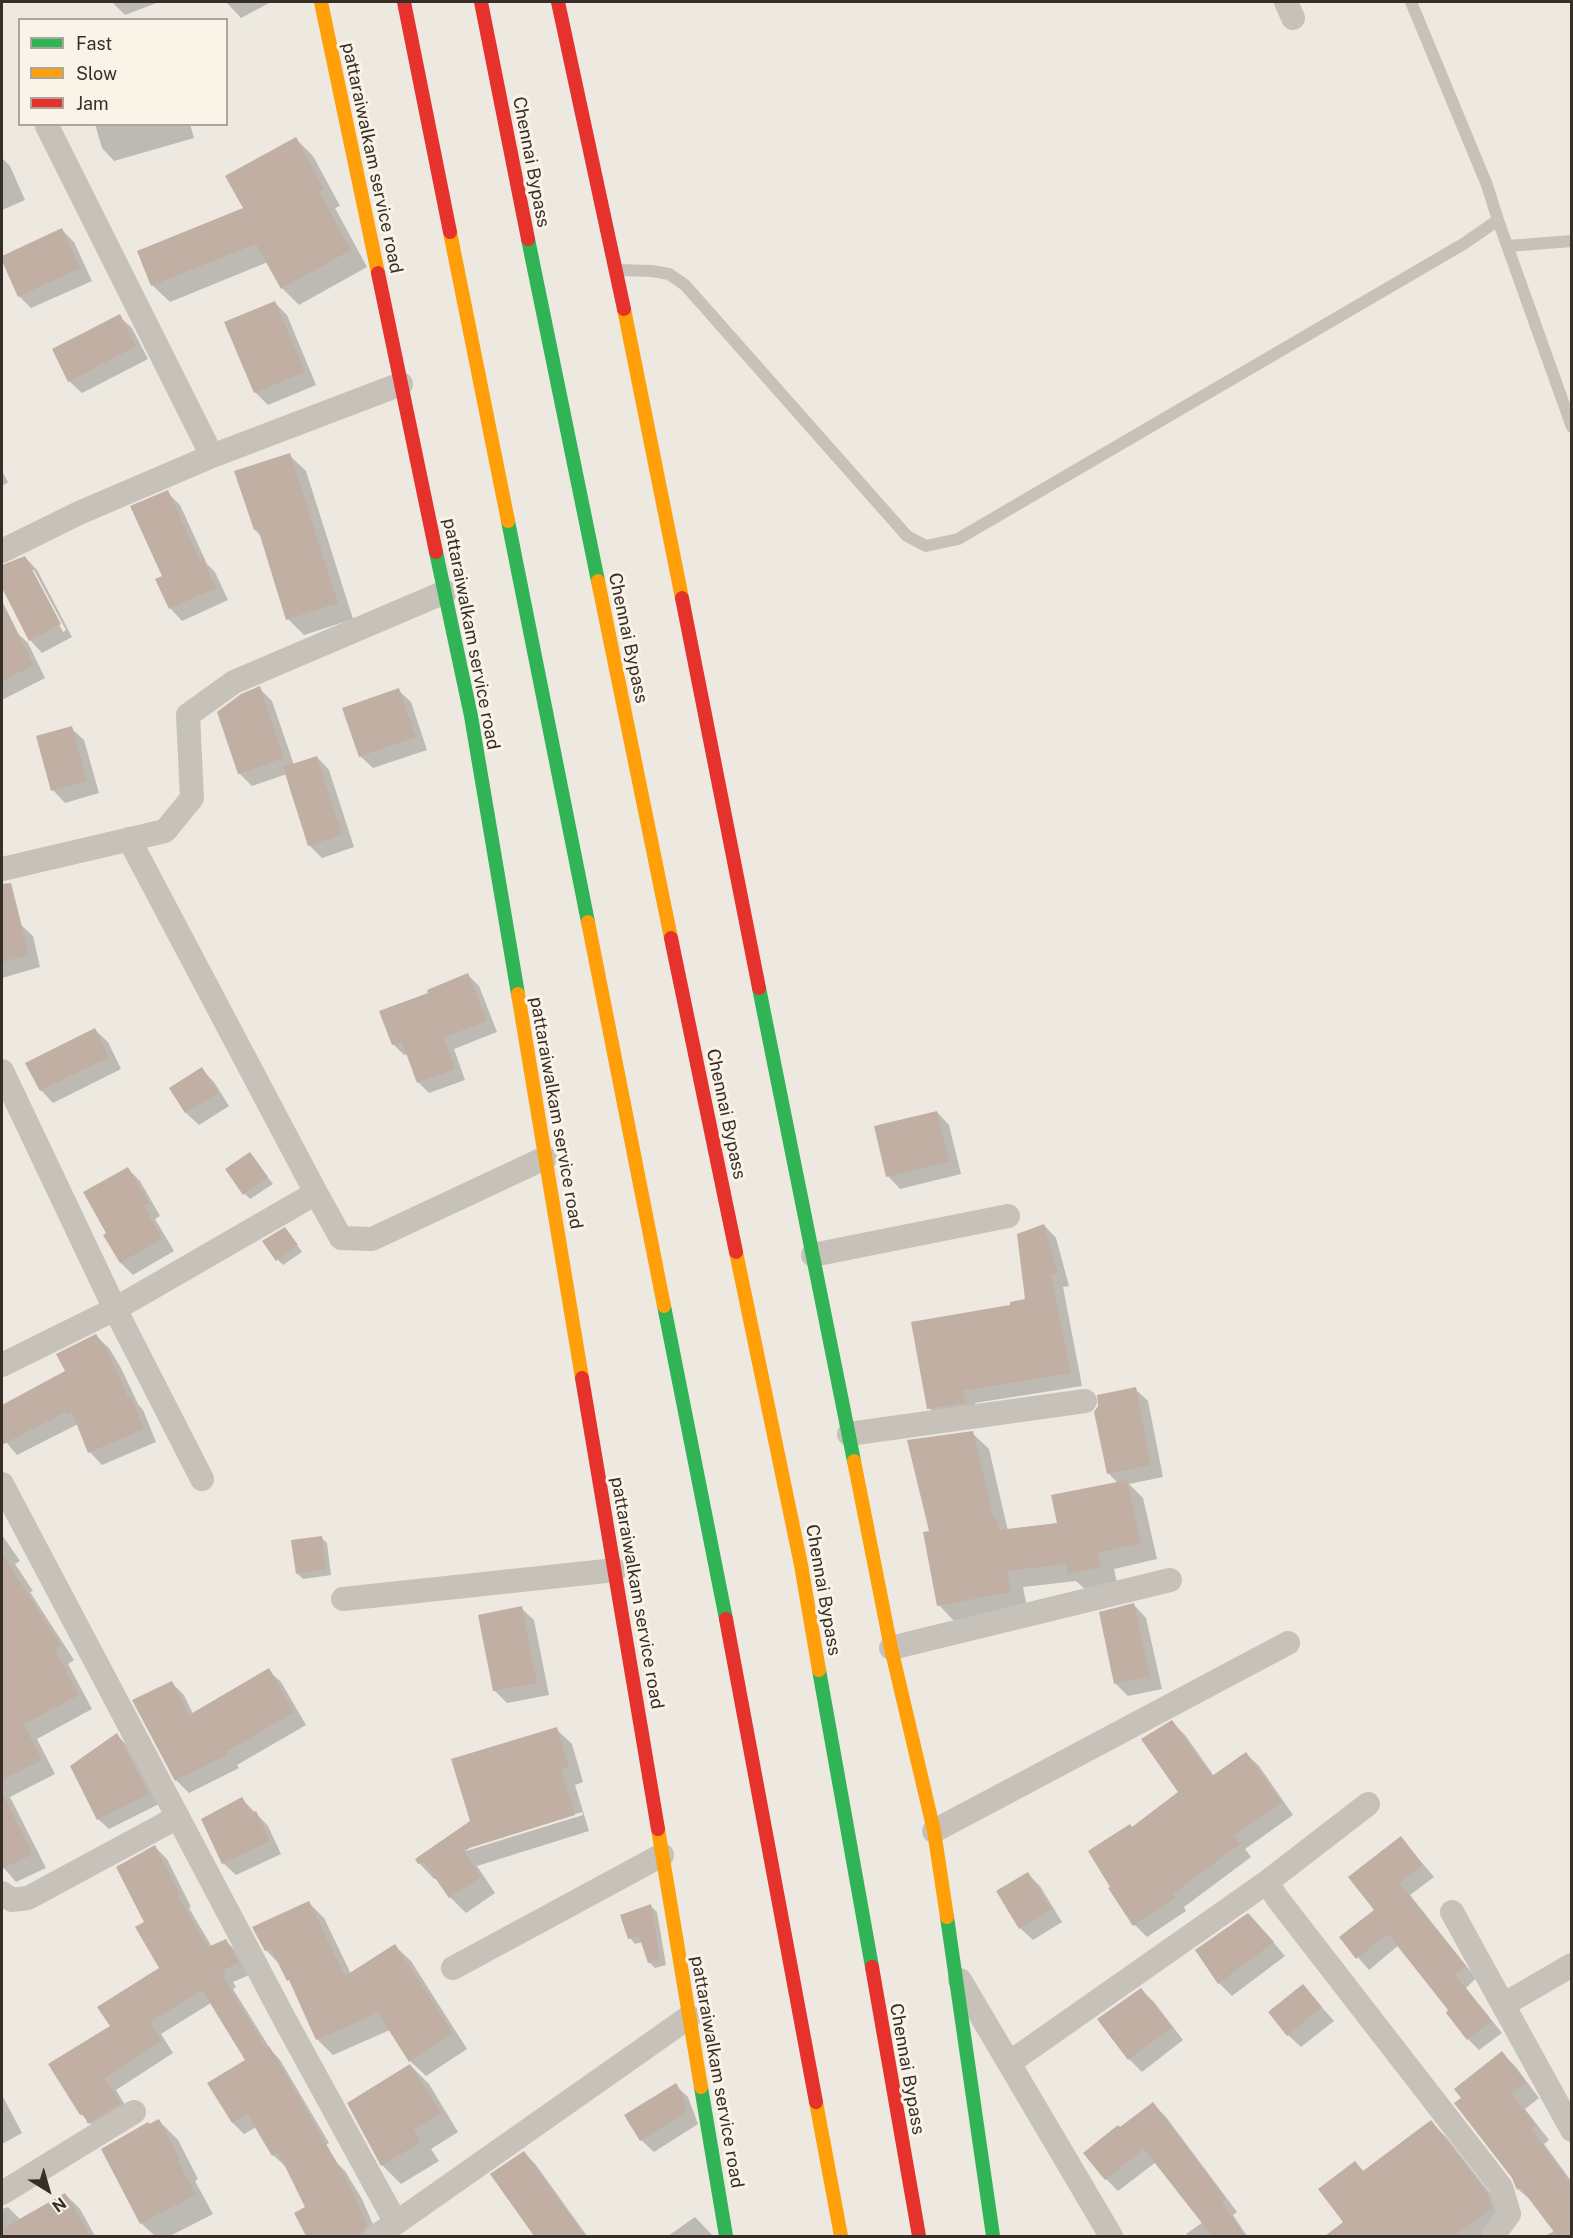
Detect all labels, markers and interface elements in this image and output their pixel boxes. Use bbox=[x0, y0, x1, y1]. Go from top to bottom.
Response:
legend bbox=[18, 18, 228, 126]
text: Fast bbox=[76, 33, 112, 54]
street label: pattaraiwalkam service road bbox=[337, 41, 407, 275]
text: Slow bbox=[76, 63, 117, 84]
text: Jam bbox=[76, 93, 109, 114]
street label: Chennai Bypass bbox=[508, 95, 554, 229]
street label: pattaraiwalkam service road bbox=[438, 516, 504, 752]
street label: Chennai Bypass bbox=[604, 571, 652, 705]
street label: pattaraiwalkam service road bbox=[525, 995, 587, 1231]
street label: Chennai Bypass bbox=[702, 1047, 750, 1181]
street label: pattaraiwalkam service road bbox=[606, 1475, 668, 1711]
street label: Chennai Bypass bbox=[801, 1523, 845, 1657]
street label: pattaraiwalkam service road bbox=[686, 1954, 748, 2190]
street label: Chennai Bypass bbox=[885, 2002, 929, 2136]
north arrow bbox=[18, 2160, 78, 2220]
text: N bbox=[48, 2193, 70, 2216]

